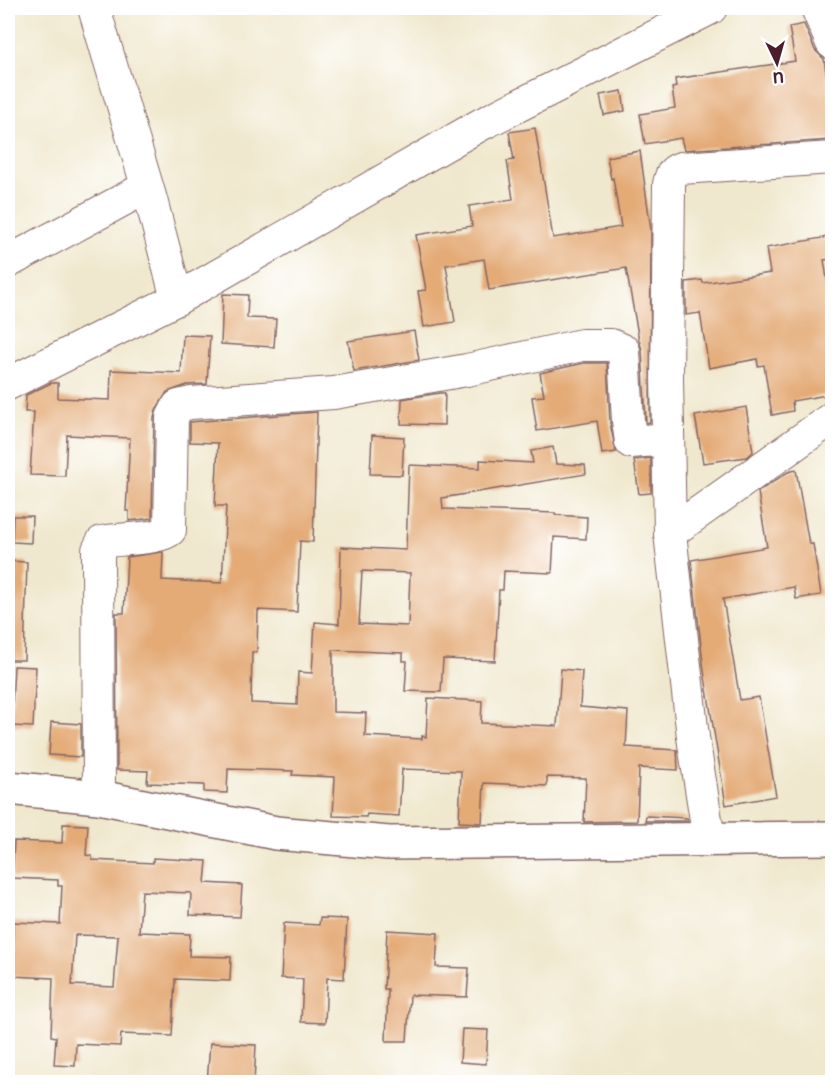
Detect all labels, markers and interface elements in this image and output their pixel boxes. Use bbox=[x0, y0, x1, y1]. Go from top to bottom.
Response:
north arrow bbox=[747, 33, 807, 93]
text: U bbox=[772, 67, 785, 89]

